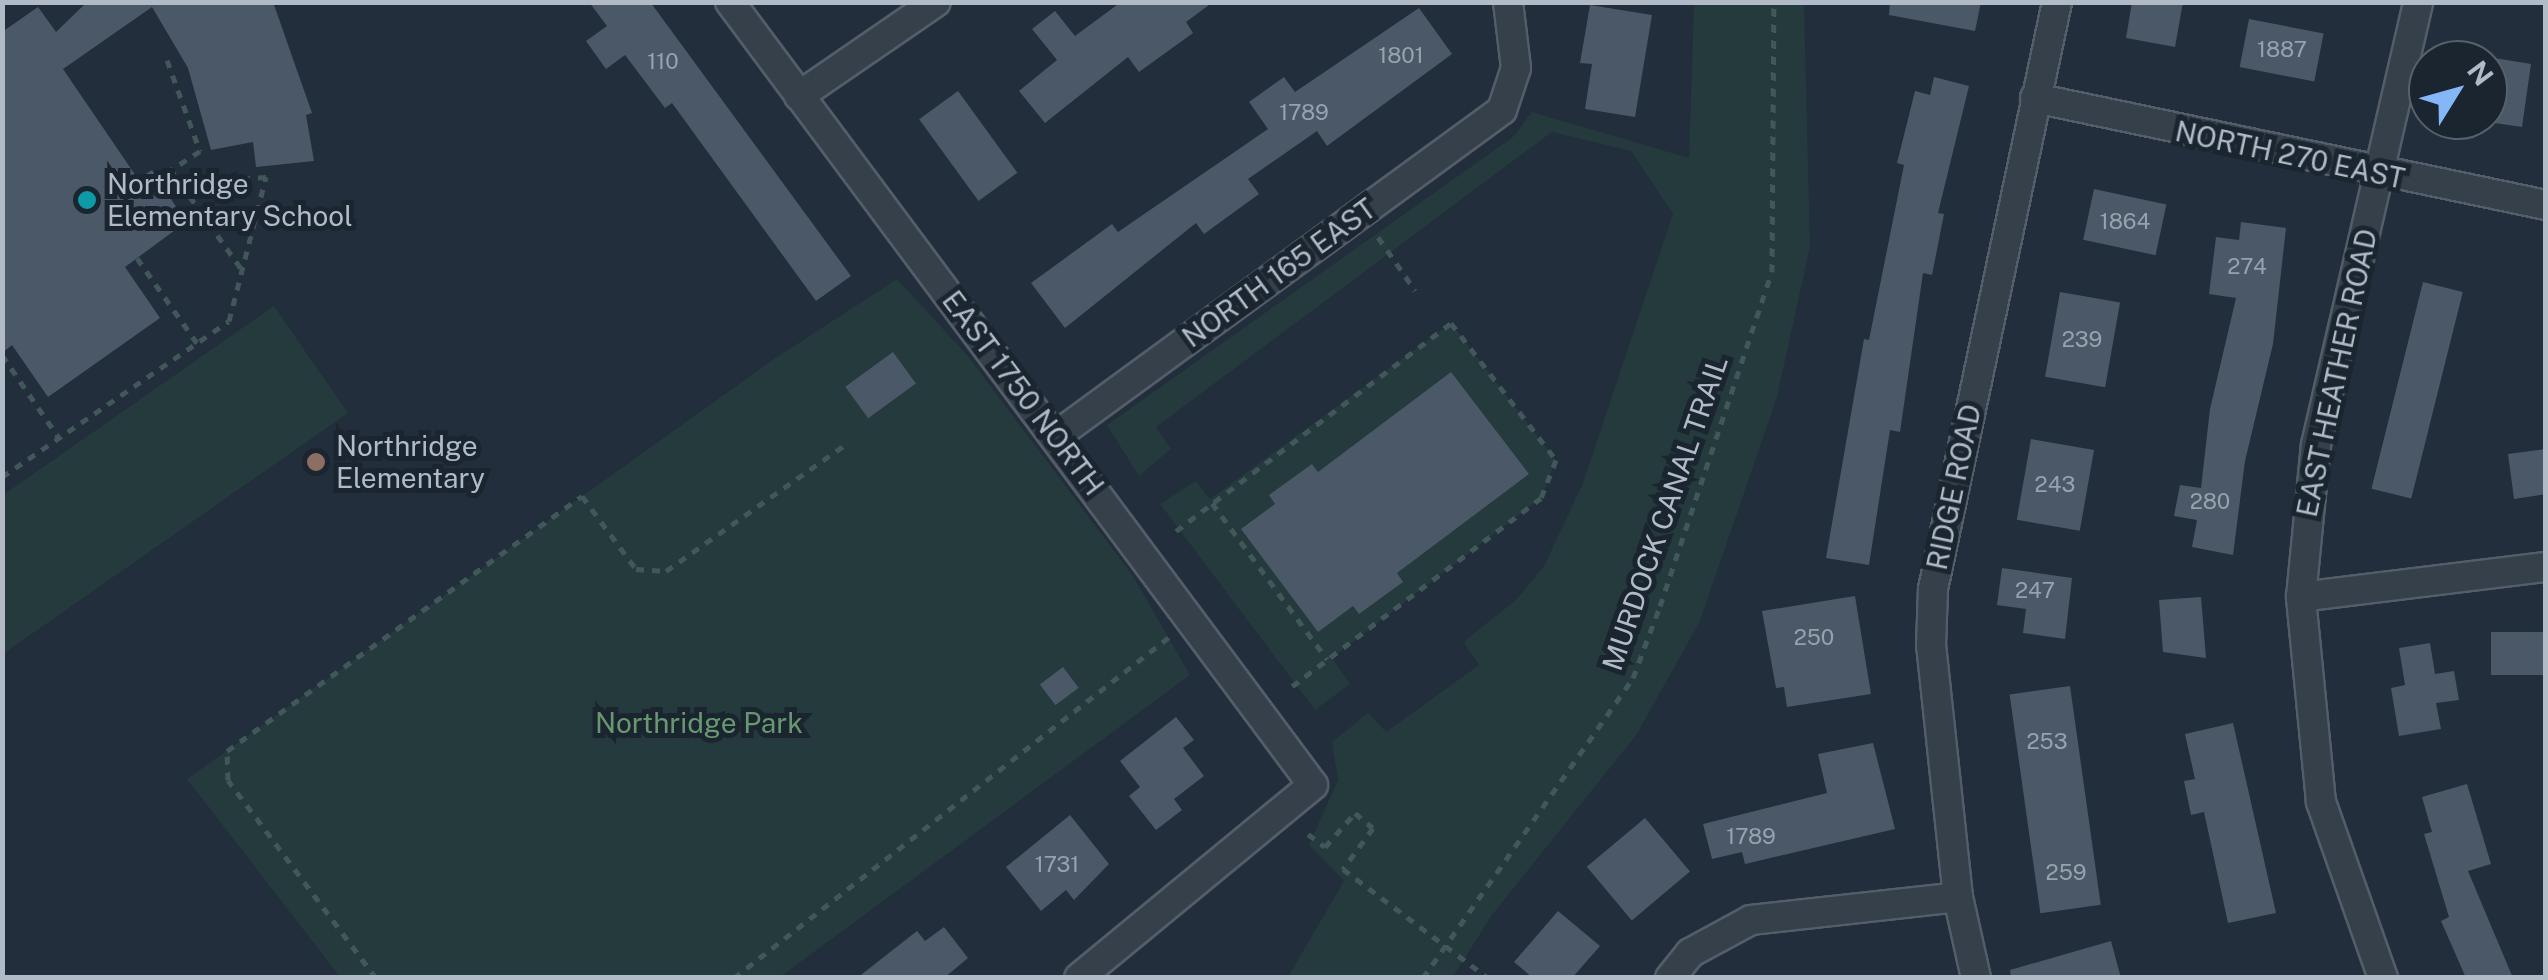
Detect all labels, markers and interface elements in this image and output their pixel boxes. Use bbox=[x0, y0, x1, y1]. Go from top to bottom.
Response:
house number: 1887 bbox=[2257, 37, 2307, 63]
north arrow bbox=[2408, 40, 2508, 140]
house number: 1801 bbox=[1378, 43, 1424, 69]
house number: 110 bbox=[647, 49, 679, 75]
text: N bbox=[2461, 54, 2501, 92]
house number: 1789 bbox=[1279, 100, 1329, 126]
street label: NORTH 270 EAST bbox=[2172, 114, 2408, 196]
place label: Northridge Elementary School bbox=[107, 167, 353, 233]
marker: Northridge Elementary School bbox=[76, 189, 98, 211]
street label: NORTH 165 EAST bbox=[1176, 192, 1382, 354]
house number: 1864 bbox=[2100, 209, 2150, 235]
street label: EAST HEATHER ROAD bbox=[2290, 226, 2384, 520]
house number: 274 bbox=[2227, 254, 2267, 280]
street label: EAST 1750 NORTH bbox=[935, 284, 1111, 502]
house number: 239 bbox=[2062, 327, 2102, 353]
street label: MURDOCK CANAL TRAIL bbox=[1595, 351, 1735, 675]
street label: RIDGE ROAD bbox=[1920, 401, 1988, 573]
place label: Northridge Elementary bbox=[336, 429, 485, 495]
marker: Northridge Elementary bbox=[305, 451, 327, 473]
house number: 243 bbox=[2035, 472, 2075, 498]
house number: 280 bbox=[2190, 489, 2230, 515]
house number: 247 bbox=[2015, 578, 2055, 604]
house number: 250 bbox=[1794, 625, 1834, 651]
park label: Northridge Park bbox=[595, 706, 803, 740]
house number: 253 bbox=[2026, 729, 2068, 755]
house number: 1789 bbox=[1726, 824, 1776, 850]
house number: 1731 bbox=[1035, 852, 1079, 878]
house number: 259 bbox=[2046, 860, 2086, 886]

